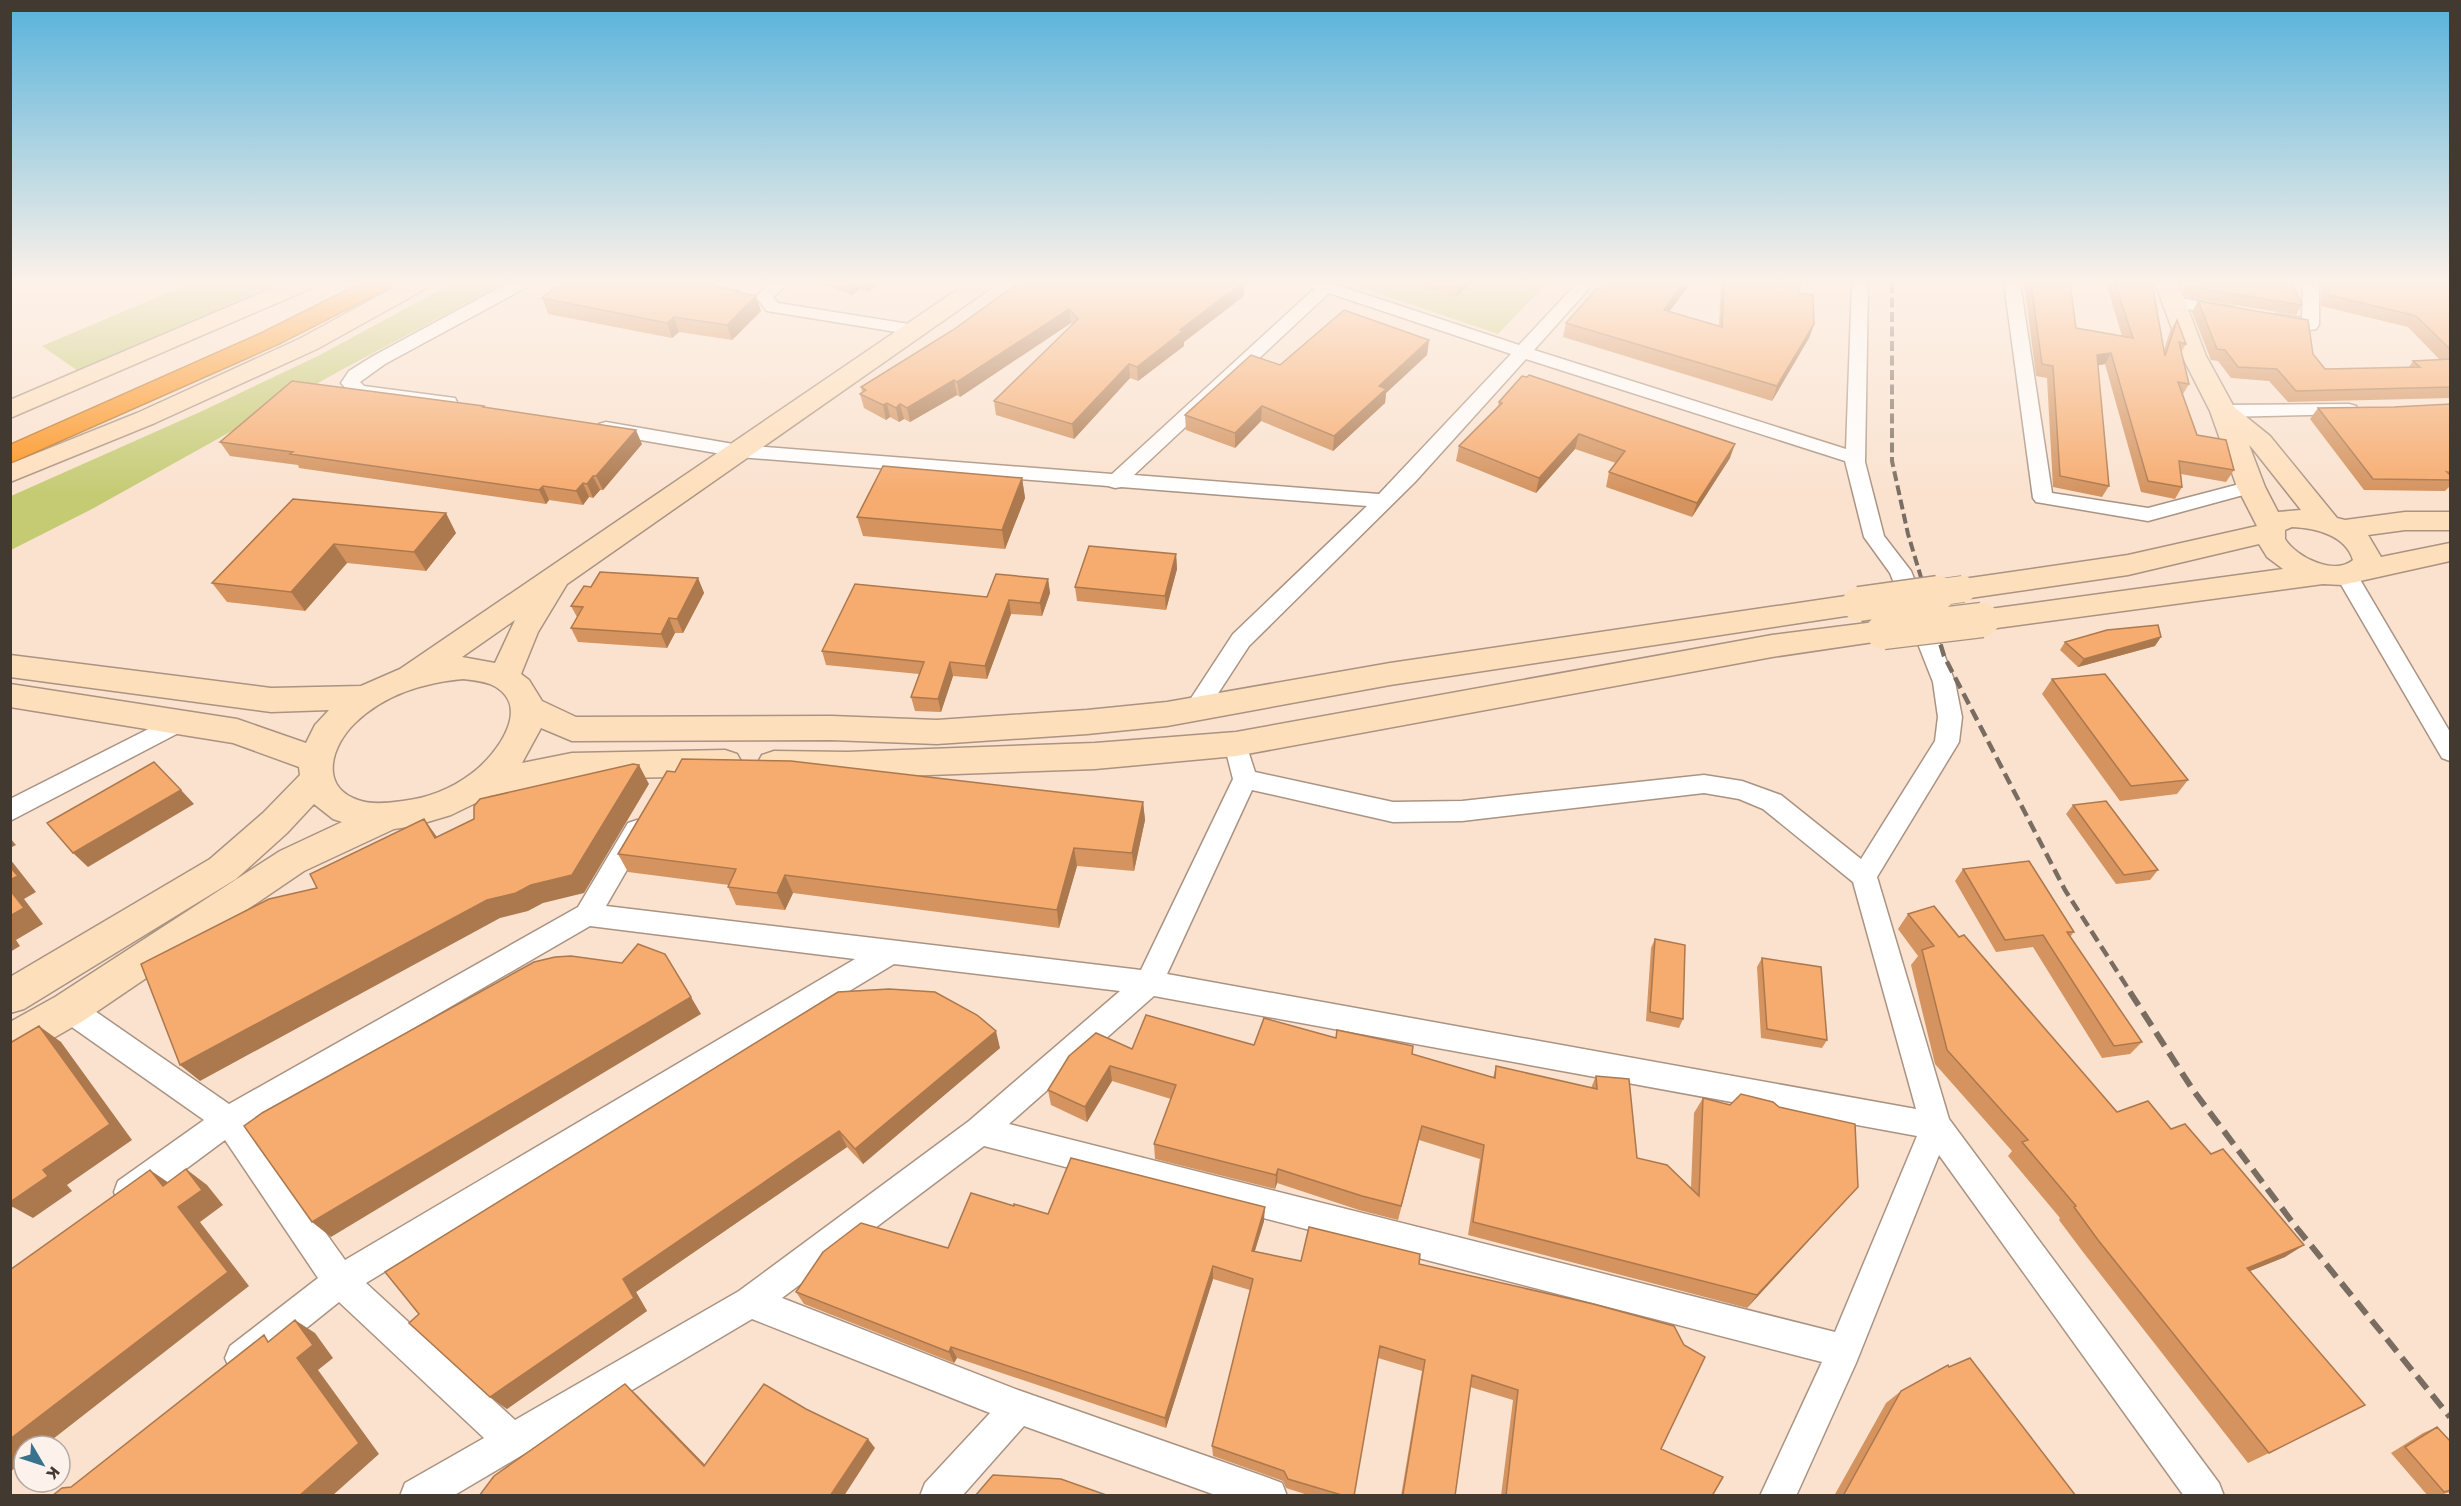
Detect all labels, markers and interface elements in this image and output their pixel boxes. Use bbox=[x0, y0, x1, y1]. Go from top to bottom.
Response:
north arrow bbox=[12, 1434, 72, 1494]
text: K bbox=[42, 1463, 64, 1483]

